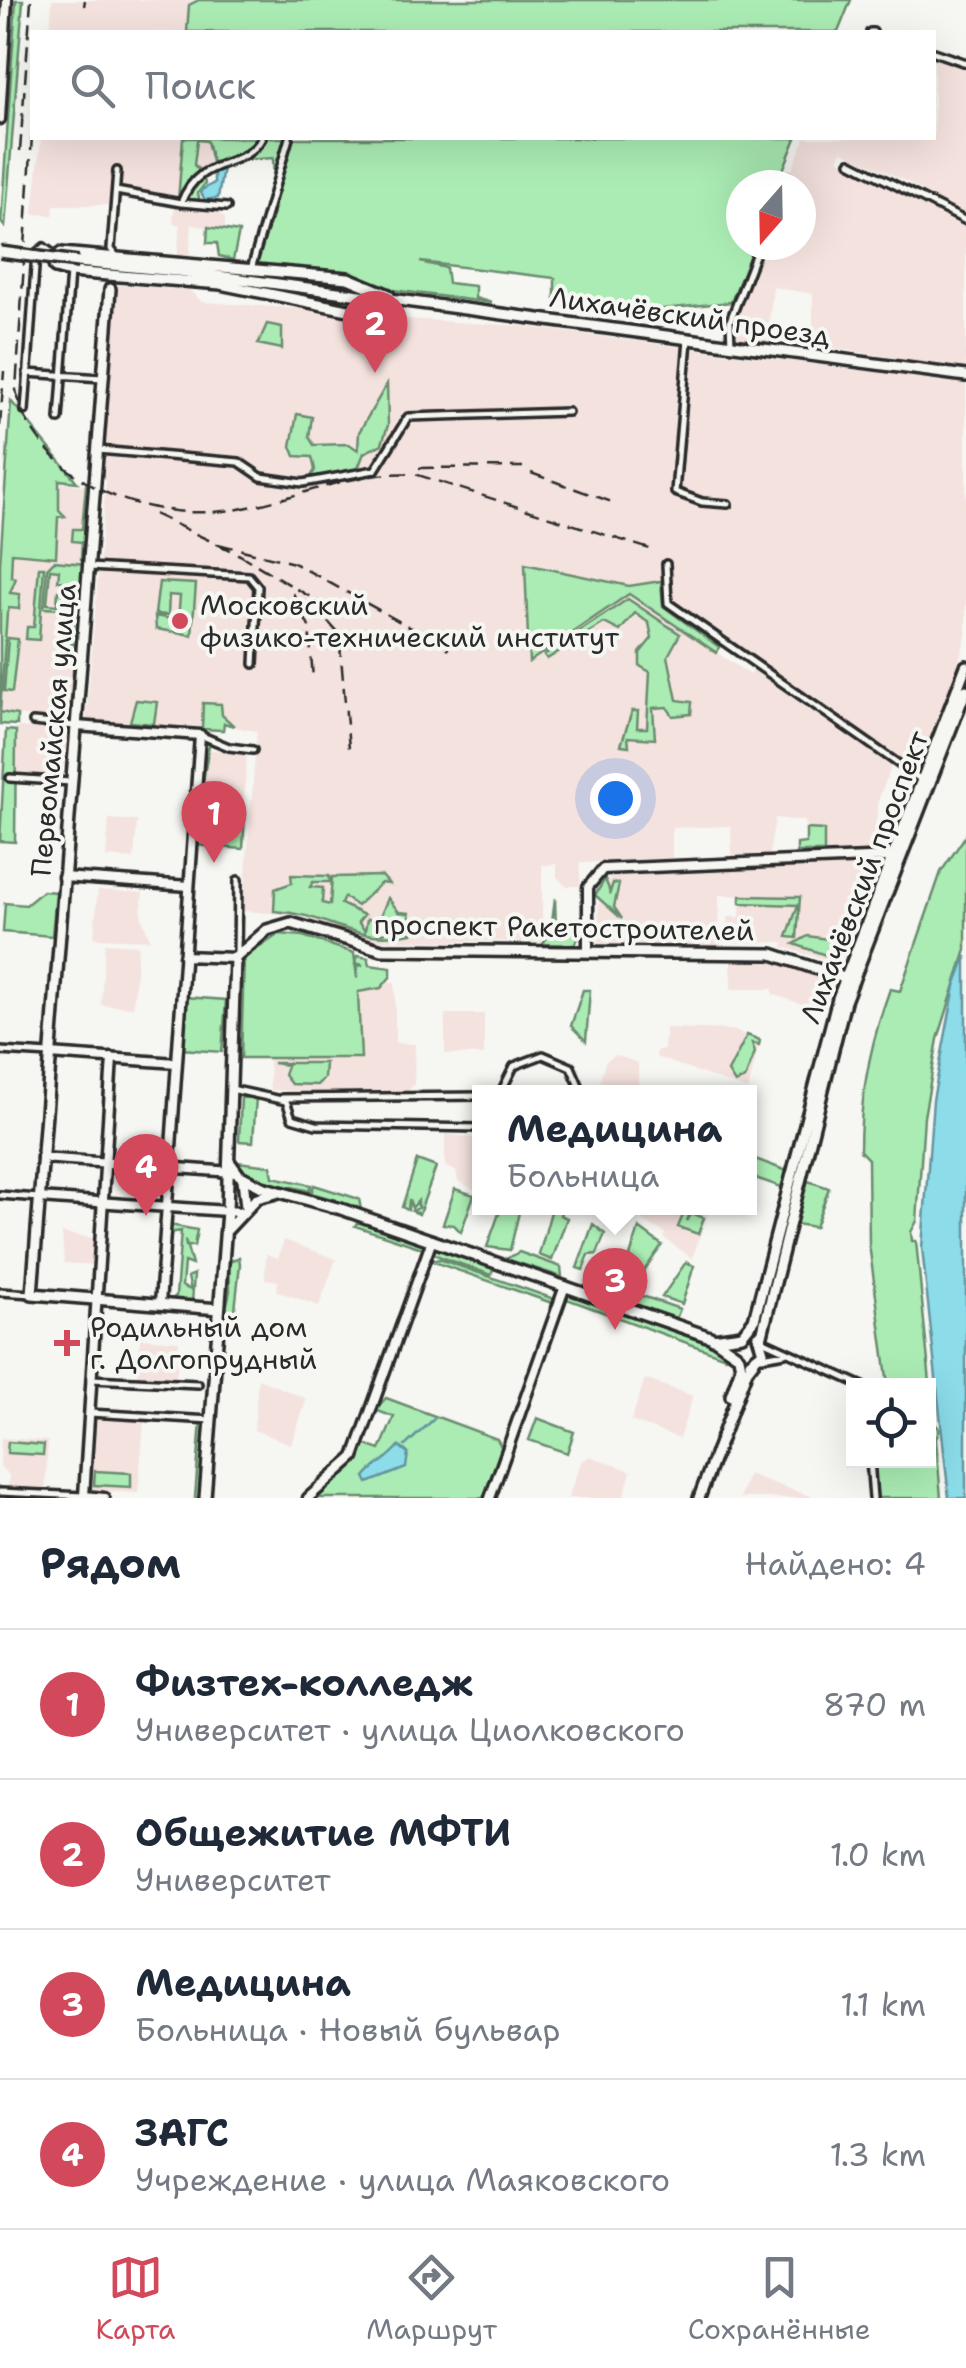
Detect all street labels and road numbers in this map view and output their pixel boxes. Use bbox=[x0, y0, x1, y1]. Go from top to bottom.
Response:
street label: Лихачёвский проезд bbox=[547, 277, 833, 355]
street label: Первомайская улица bbox=[21, 582, 85, 878]
street label: Лихачёвский проспект bbox=[791, 725, 938, 1029]
street label: проспект Ракетостроителей bbox=[374, 905, 754, 949]

